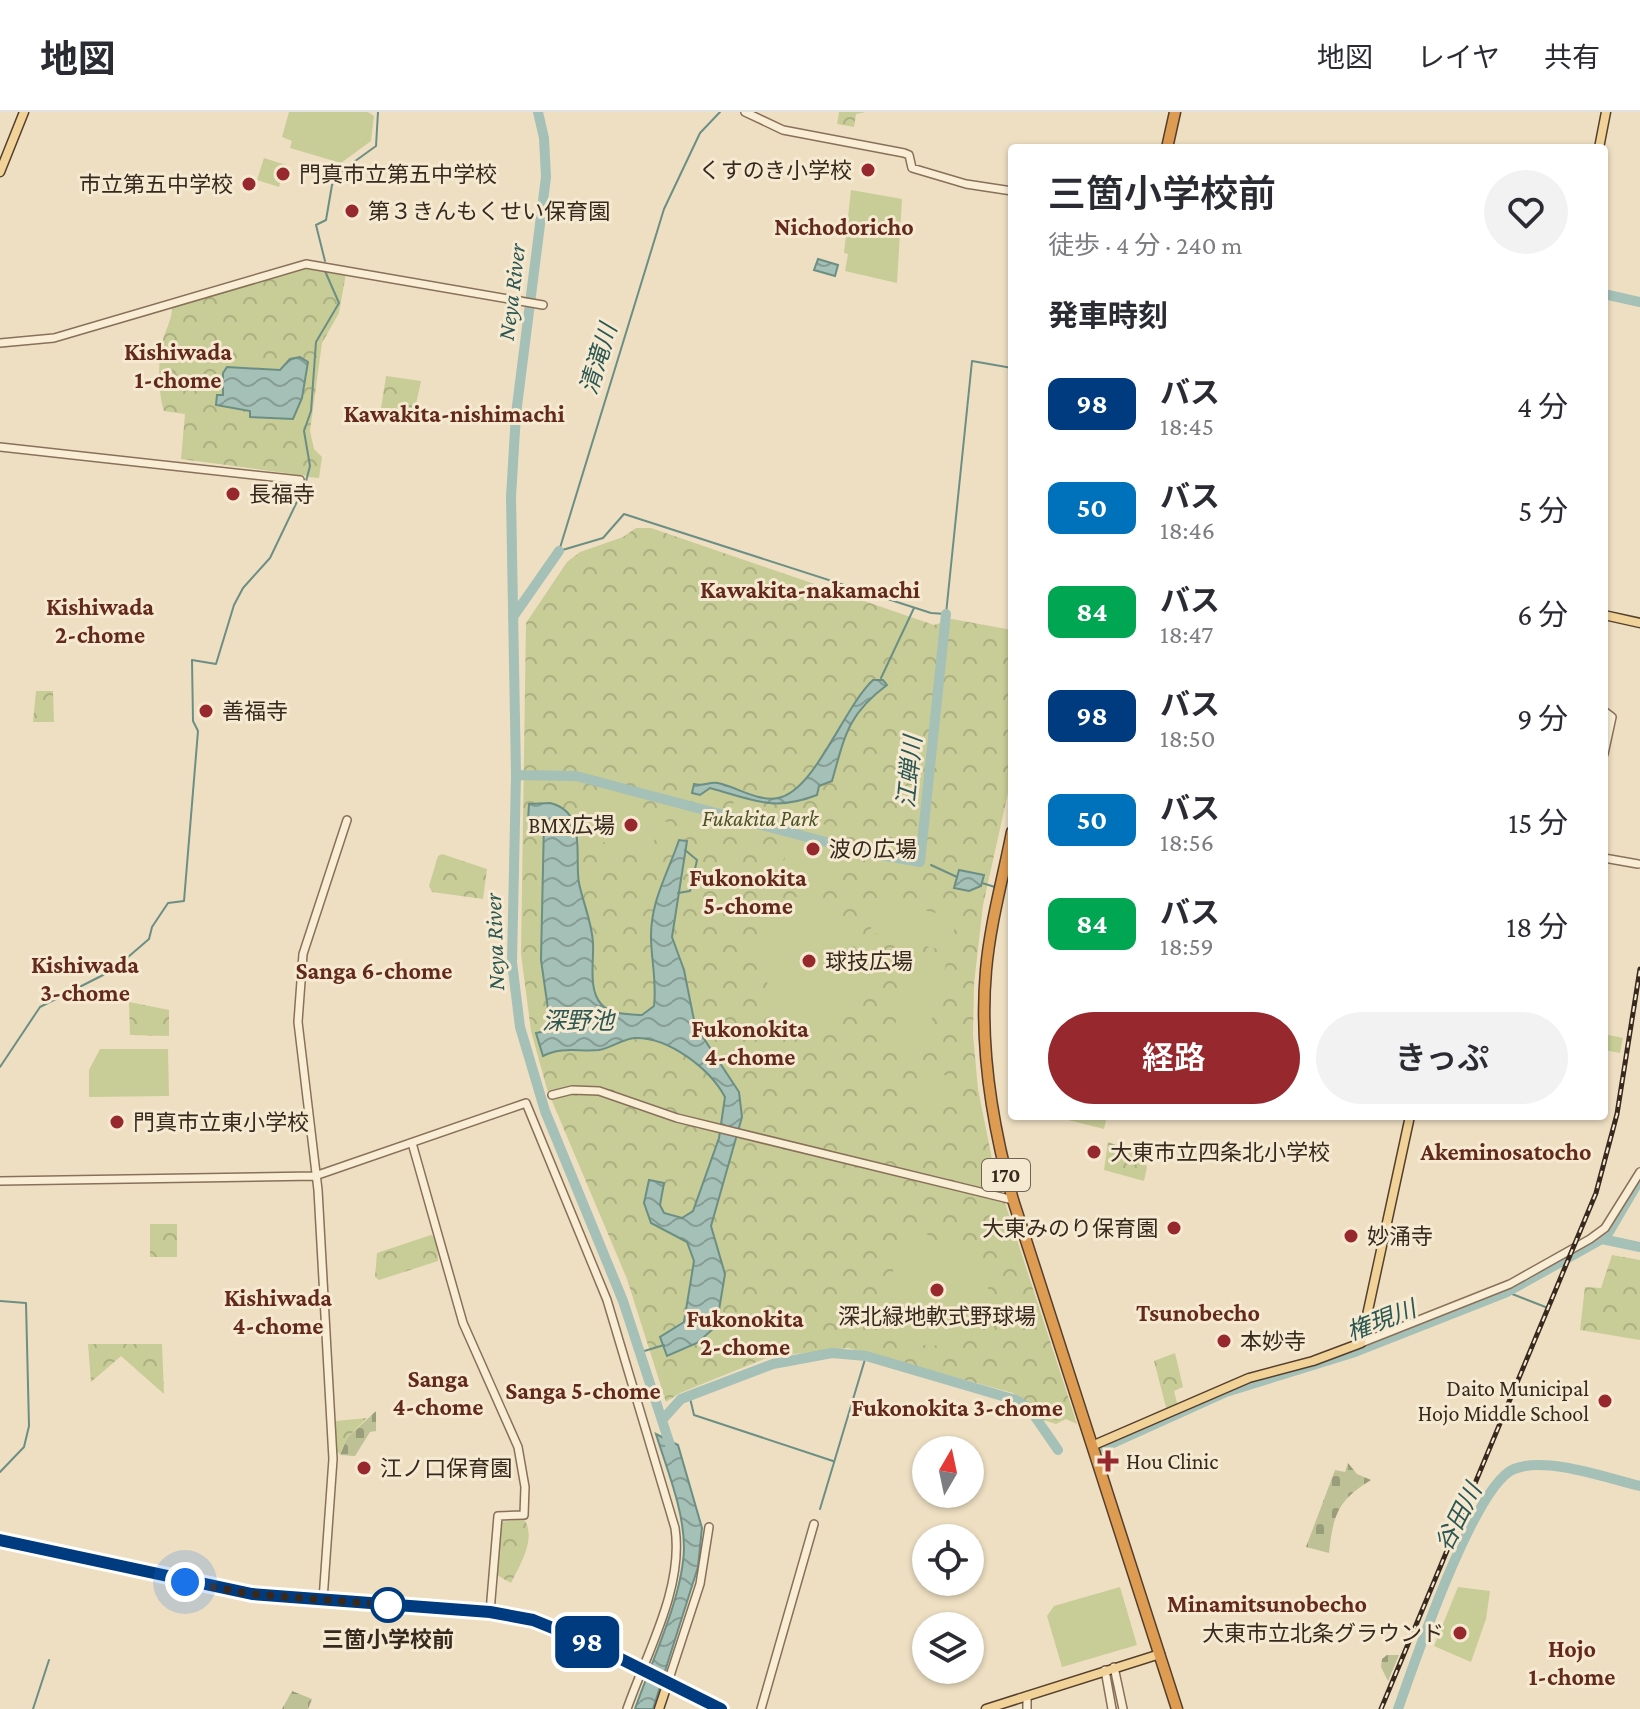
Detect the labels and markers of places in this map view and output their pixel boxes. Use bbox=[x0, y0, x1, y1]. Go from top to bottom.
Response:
place label: くすのき小学校 bbox=[699, 158, 852, 183]
marker: くすのき小学校 bbox=[859, 161, 877, 179]
place label: 門真市立第五中学校 bbox=[299, 162, 497, 187]
marker: 門真市立第五中学校 bbox=[274, 165, 292, 183]
place label: 市立第五中学校 bbox=[79, 172, 233, 197]
marker: 市立第五中学校 bbox=[240, 175, 258, 193]
place label: 第３きんもくせい保育園 bbox=[368, 199, 610, 224]
marker: 第３きんもくせい保育園 bbox=[343, 202, 361, 220]
place label: 長福寺 bbox=[249, 482, 315, 507]
marker: 長福寺 bbox=[224, 485, 242, 503]
place label: 善福寺 bbox=[222, 699, 288, 724]
marker: 善福寺 bbox=[197, 702, 215, 720]
place label: BMX広場 bbox=[528, 813, 615, 838]
marker: BMX広場 bbox=[622, 816, 640, 834]
place label: 波の広場 bbox=[829, 837, 917, 862]
marker: 波の広場 bbox=[804, 840, 822, 858]
place label: 球技広場 bbox=[825, 949, 913, 974]
marker: 球技広場 bbox=[800, 952, 818, 970]
place label: 門真市立東小学校 bbox=[133, 1110, 309, 1135]
marker: 門真市立東小学校 bbox=[108, 1113, 126, 1131]
place label: 大東市立四条北小学校 bbox=[1110, 1140, 1330, 1165]
marker: 大東市立四条北小学校 bbox=[1085, 1143, 1103, 1161]
place label: 大東みのり保育園 bbox=[982, 1216, 1158, 1241]
marker: 大東みのり保育園 bbox=[1165, 1219, 1183, 1237]
place label: 妙涌寺 bbox=[1367, 1224, 1433, 1249]
marker: 妙涌寺 bbox=[1342, 1227, 1360, 1245]
marker: 深北緑地軟式野球場 bbox=[928, 1281, 946, 1299]
place label: 深北緑地軟式野球場 bbox=[838, 1304, 1036, 1329]
place label: 本妙寺 bbox=[1240, 1329, 1306, 1354]
marker: 本妙寺 bbox=[1215, 1332, 1233, 1350]
place label: Daito Municipal Hojo Middle School bbox=[1418, 1376, 1589, 1426]
marker: Daito Municipal Hojo Middle School bbox=[1596, 1392, 1614, 1410]
place label: Hou Clinic bbox=[1126, 1449, 1218, 1474]
marker: Hou Clinic bbox=[1097, 1450, 1119, 1472]
place label: 江ノ口保育園 bbox=[380, 1456, 512, 1481]
marker: 江ノ口保育園 bbox=[355, 1459, 373, 1477]
marker: 三箇小学校前 bbox=[371, 1588, 405, 1622]
place label: 大東市立北条グラウンド bbox=[1202, 1621, 1444, 1646]
marker: 大東市立北条グラウンド bbox=[1451, 1624, 1469, 1642]
place label: 三箇小学校前 bbox=[322, 1627, 454, 1652]

